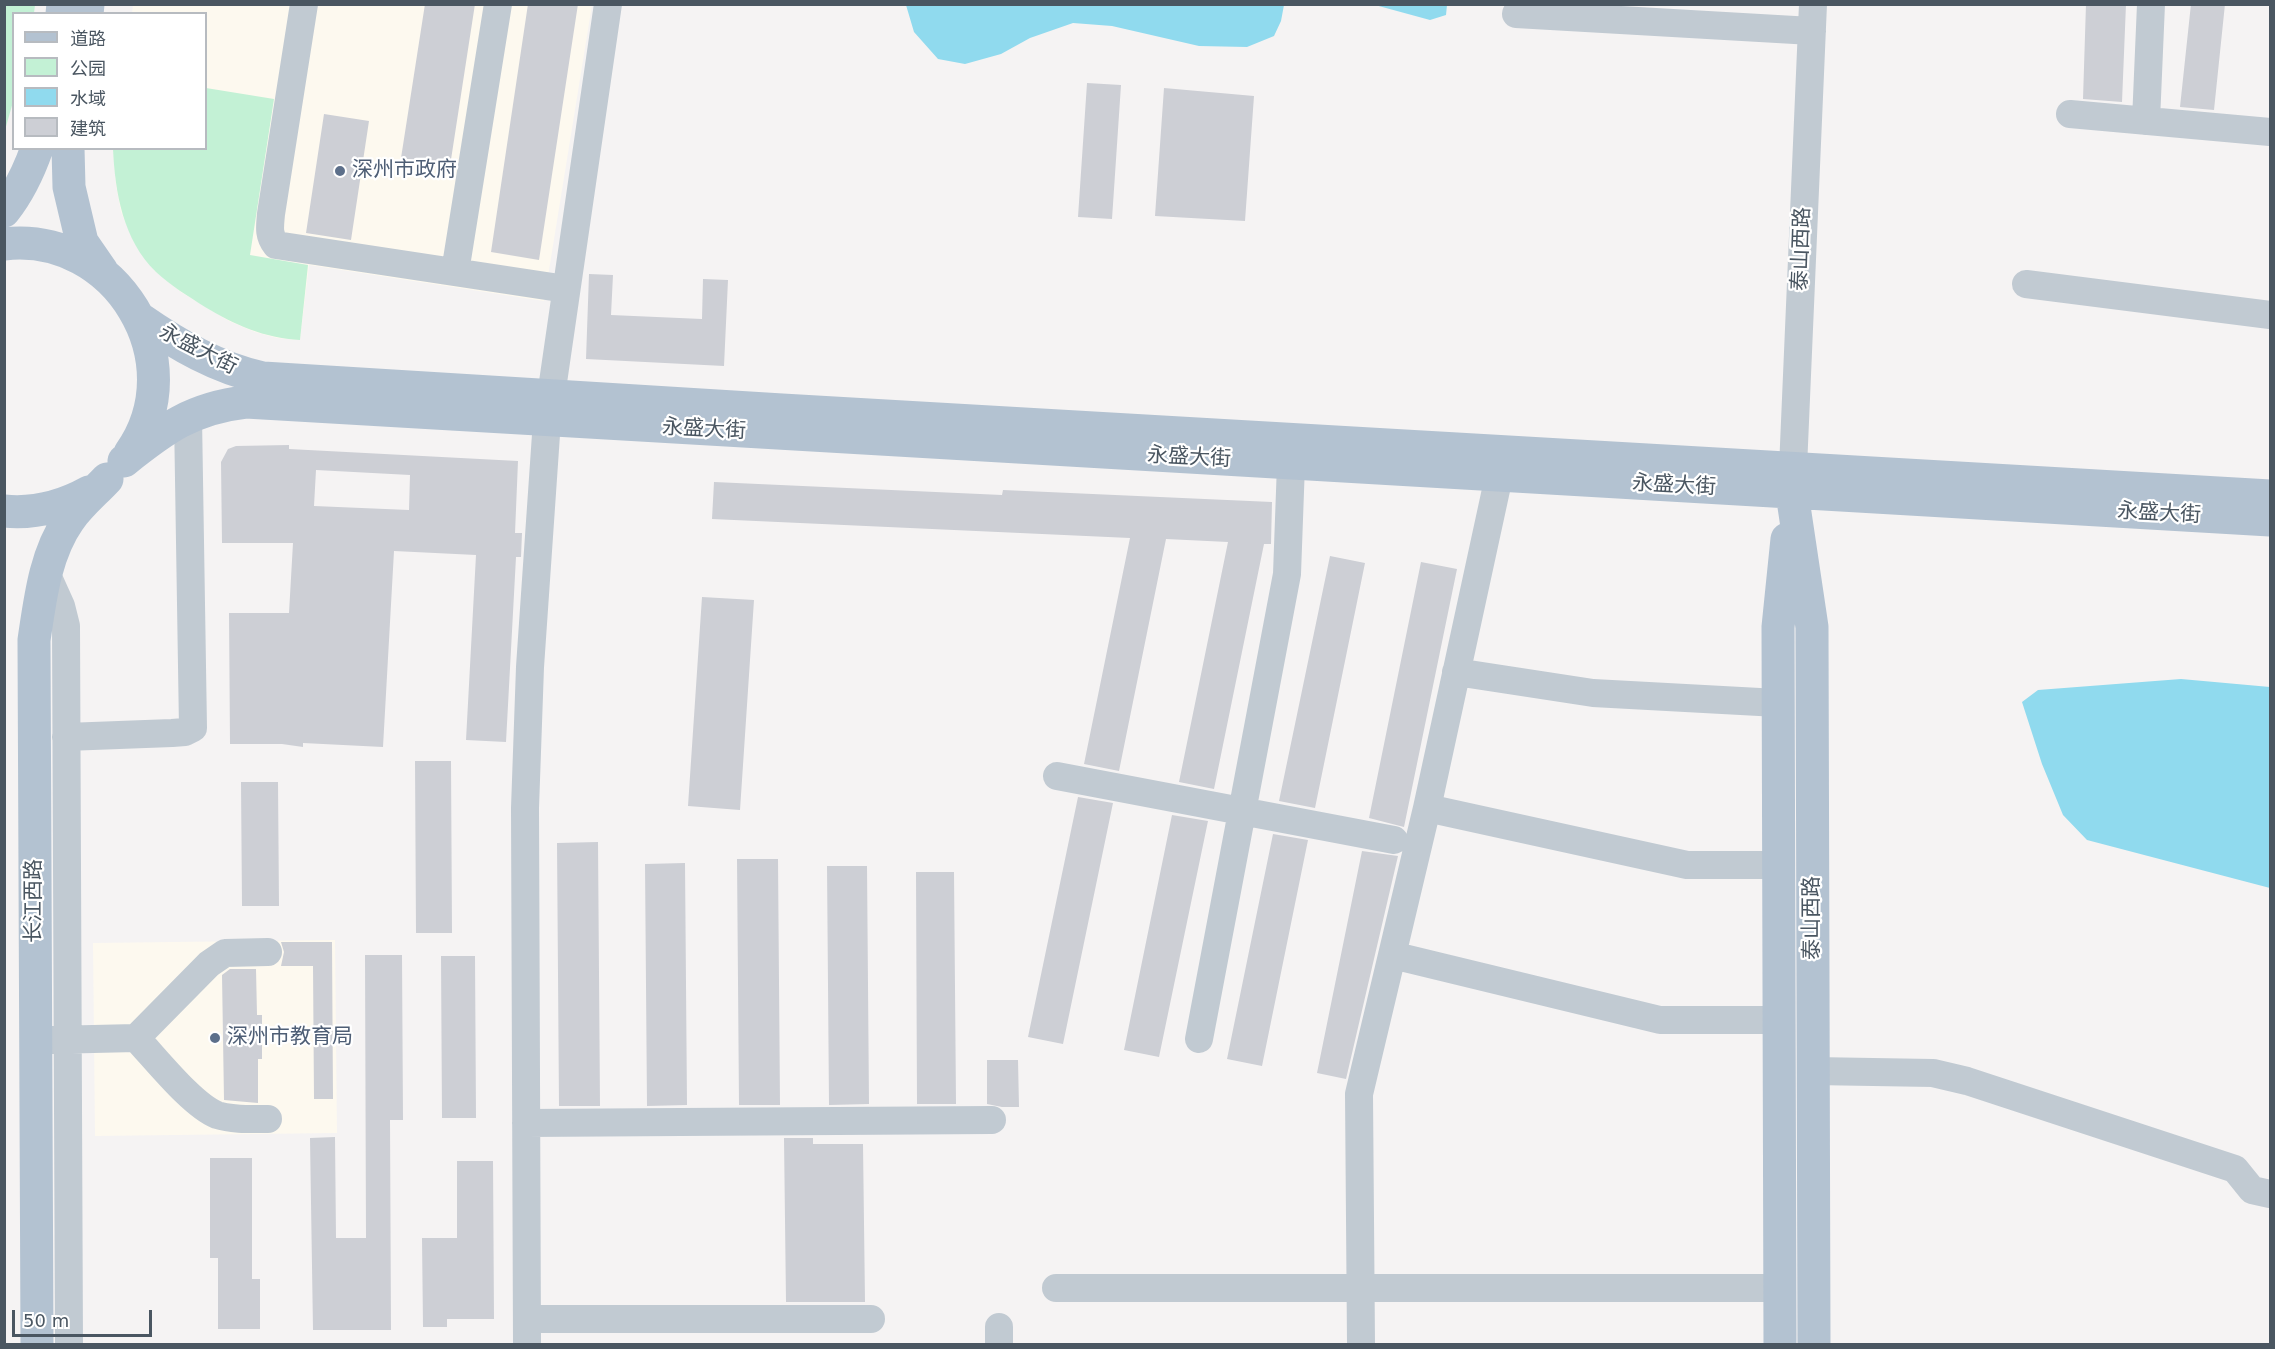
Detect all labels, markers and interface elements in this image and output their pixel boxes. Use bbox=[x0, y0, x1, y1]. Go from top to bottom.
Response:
legend bbox=[12, 12, 207, 150]
text: 道路 bbox=[70, 28, 106, 49]
text: 公园 bbox=[70, 58, 106, 79]
text: 水域 bbox=[70, 88, 106, 109]
text: 建筑 bbox=[70, 118, 106, 139]
place label: 深州市政府 bbox=[352, 158, 457, 184]
marker: 深州市政府 bbox=[333, 164, 347, 178]
street label: 泰山西路 bbox=[1788, 207, 1816, 291]
street label: 永盛大街 bbox=[155, 320, 241, 380]
street label: 永盛大街 bbox=[661, 415, 747, 445]
street label: 永盛大街 bbox=[1146, 443, 1232, 473]
street label: 永盛大街 bbox=[1631, 471, 1717, 501]
street label: 永盛大街 bbox=[2116, 499, 2202, 529]
street label: 长江西路 bbox=[22, 859, 48, 943]
street label: 泰山西路 bbox=[1800, 876, 1826, 960]
place label: 深州市教育局 bbox=[227, 1025, 353, 1051]
marker: 深州市教育局 bbox=[208, 1031, 222, 1045]
scale bar bbox=[15, 1298, 154, 1336]
text: 50 m bbox=[23, 1310, 69, 1331]

